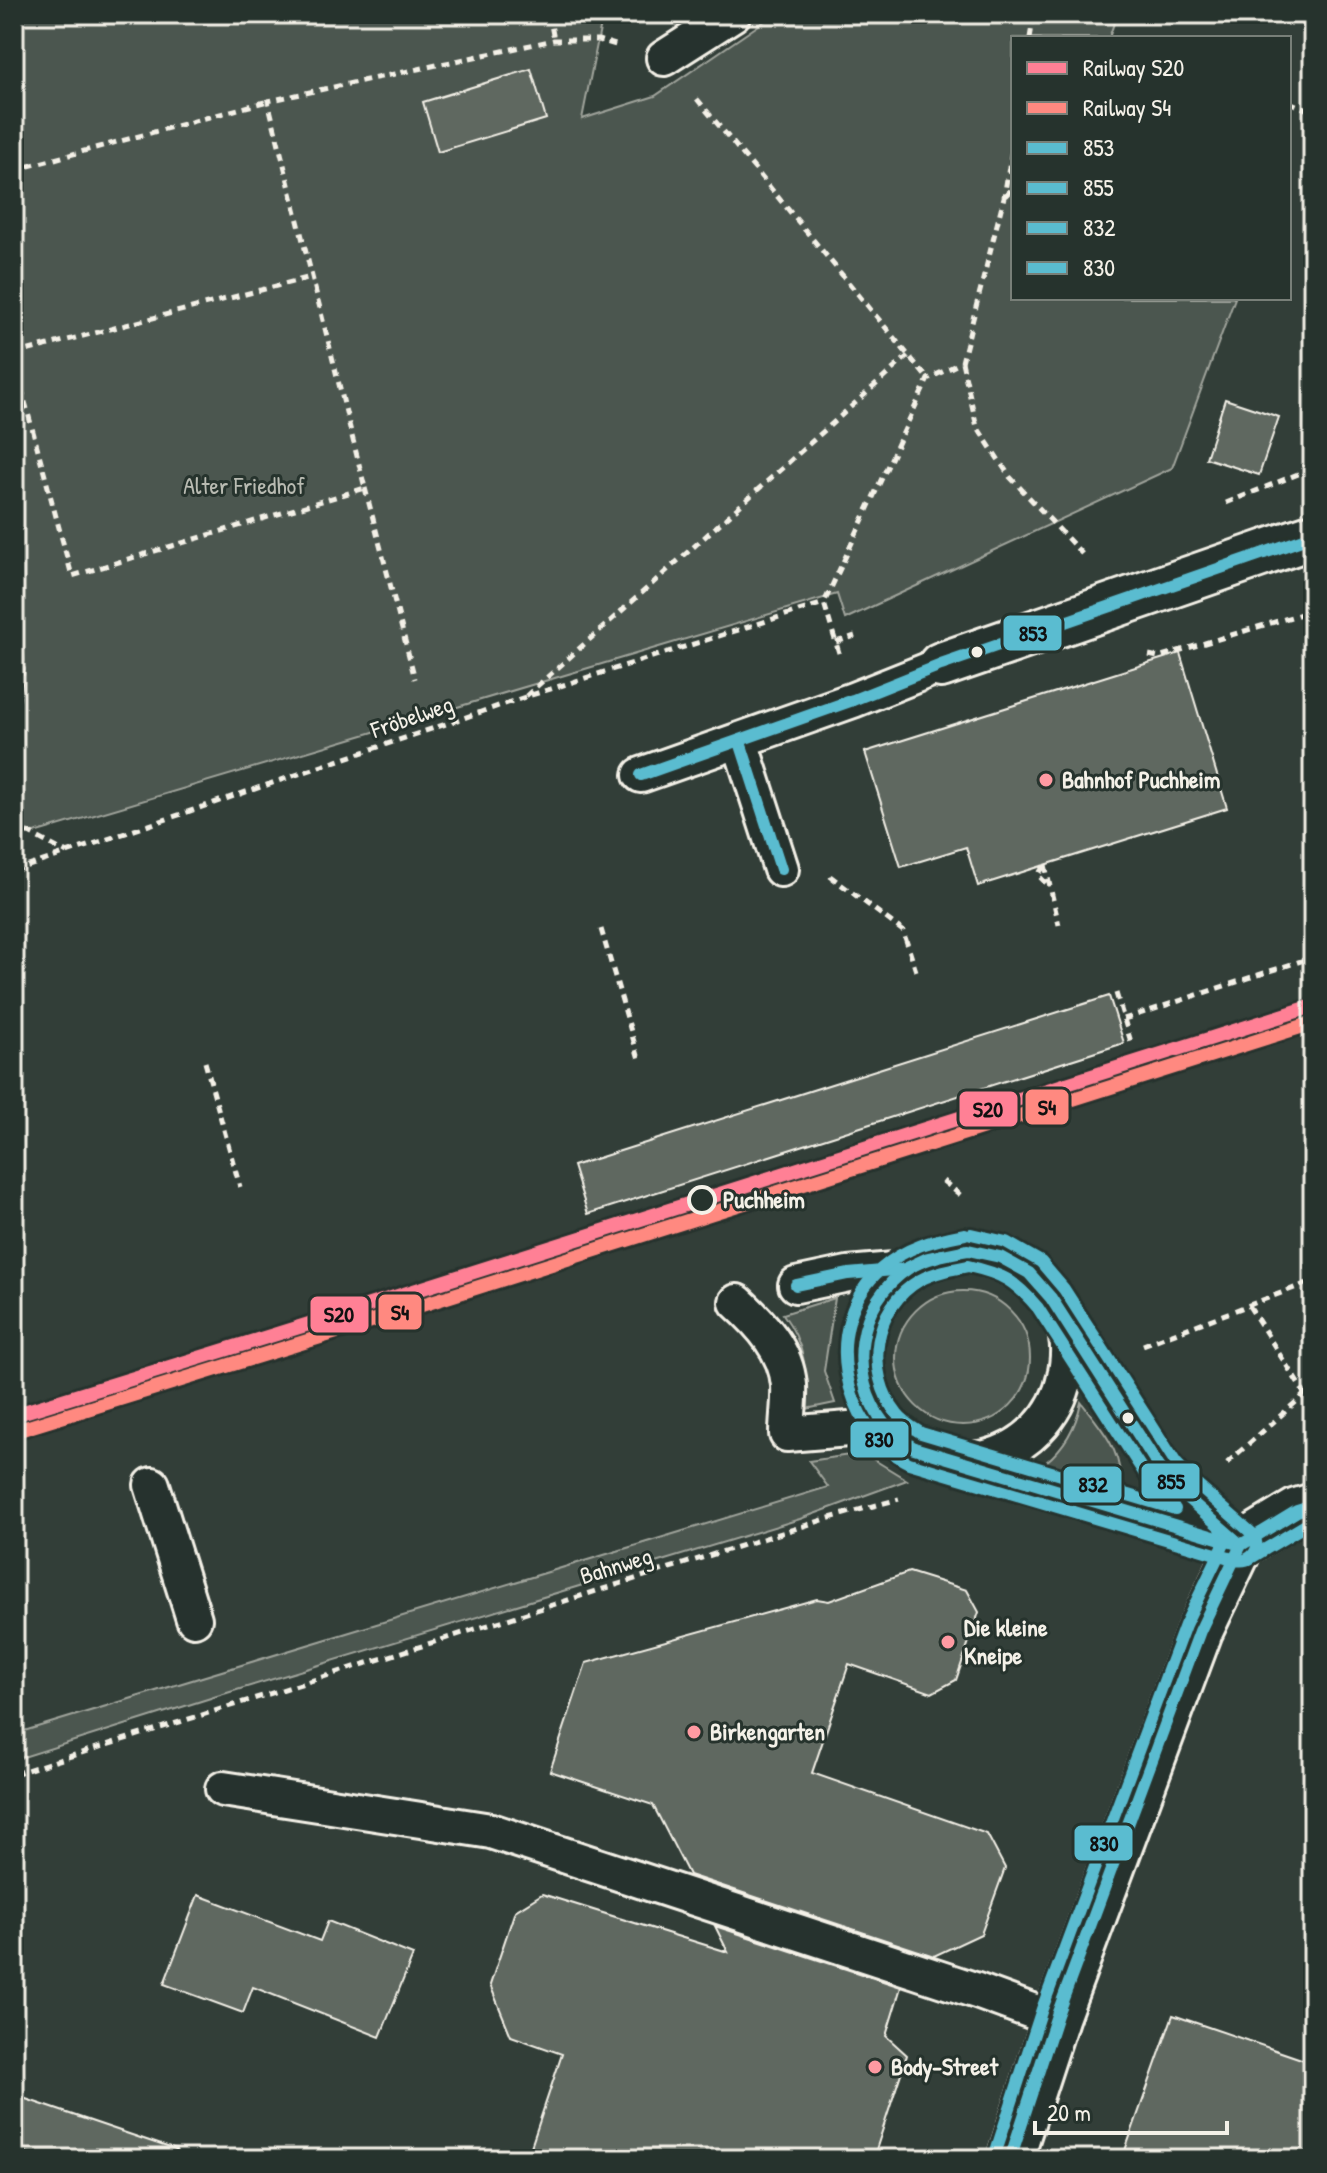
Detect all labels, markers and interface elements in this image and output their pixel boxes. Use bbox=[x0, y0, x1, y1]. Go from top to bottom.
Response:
legend bbox=[1011, 36, 1291, 300]
text: Railway S20 bbox=[1083, 51, 1184, 83]
text: Railway S4 bbox=[1083, 91, 1171, 123]
text: 853 bbox=[1083, 131, 1114, 163]
text: 855 bbox=[1083, 171, 1114, 203]
text: 832 bbox=[1083, 211, 1115, 243]
text: 830 bbox=[1083, 251, 1115, 283]
park label: Alter Friedhof bbox=[183, 469, 305, 501]
line badge: 853 bbox=[1002, 614, 1063, 652]
text: 853 bbox=[1019, 618, 1047, 648]
unlabelled marker bbox=[969, 644, 985, 660]
street label: Fröbelweg bbox=[365, 687, 457, 745]
place label: Bahnhof Puchheim bbox=[1062, 763, 1220, 795]
marker: Bahnhof Puchheim bbox=[1037, 771, 1055, 789]
line badge: S4 bbox=[1024, 1088, 1070, 1126]
line badge: S20 bbox=[958, 1090, 1019, 1128]
text: S4 bbox=[1038, 1092, 1056, 1122]
text: S20 bbox=[973, 1094, 1003, 1124]
place label: Puchheim bbox=[723, 1183, 805, 1215]
marker: Puchheim bbox=[688, 1186, 716, 1214]
line badge: S4 bbox=[377, 1293, 423, 1331]
line badge: S20 bbox=[309, 1295, 370, 1334]
text: S4 bbox=[391, 1297, 409, 1327]
text: S20 bbox=[324, 1299, 354, 1329]
unlabelled marker bbox=[1120, 1410, 1136, 1426]
line badge: 830 bbox=[849, 1420, 910, 1459]
text: 830 bbox=[864, 1424, 894, 1454]
line badge: 855 bbox=[1140, 1462, 1201, 1500]
line badge: 832 bbox=[1062, 1465, 1123, 1504]
text: 855 bbox=[1157, 1466, 1186, 1496]
text: 832 bbox=[1078, 1469, 1109, 1499]
street label: Bahnweg bbox=[576, 1539, 656, 1591]
place label: Die kleine Kneipe bbox=[964, 1611, 1048, 1672]
marker: Die kleine Kneipe bbox=[939, 1633, 957, 1651]
place label: Birkengarten bbox=[710, 1715, 825, 1748]
marker: Birkengarten bbox=[685, 1723, 703, 1741]
line badge: 830 bbox=[1073, 1824, 1134, 1862]
text: 830 bbox=[1089, 1828, 1119, 1858]
place label: Body-Street bbox=[891, 2050, 999, 2083]
marker: Body-Street bbox=[866, 2058, 884, 2076]
scale bar bbox=[1035, 2085, 1227, 2135]
text: 20 m bbox=[1047, 2096, 1091, 2128]

